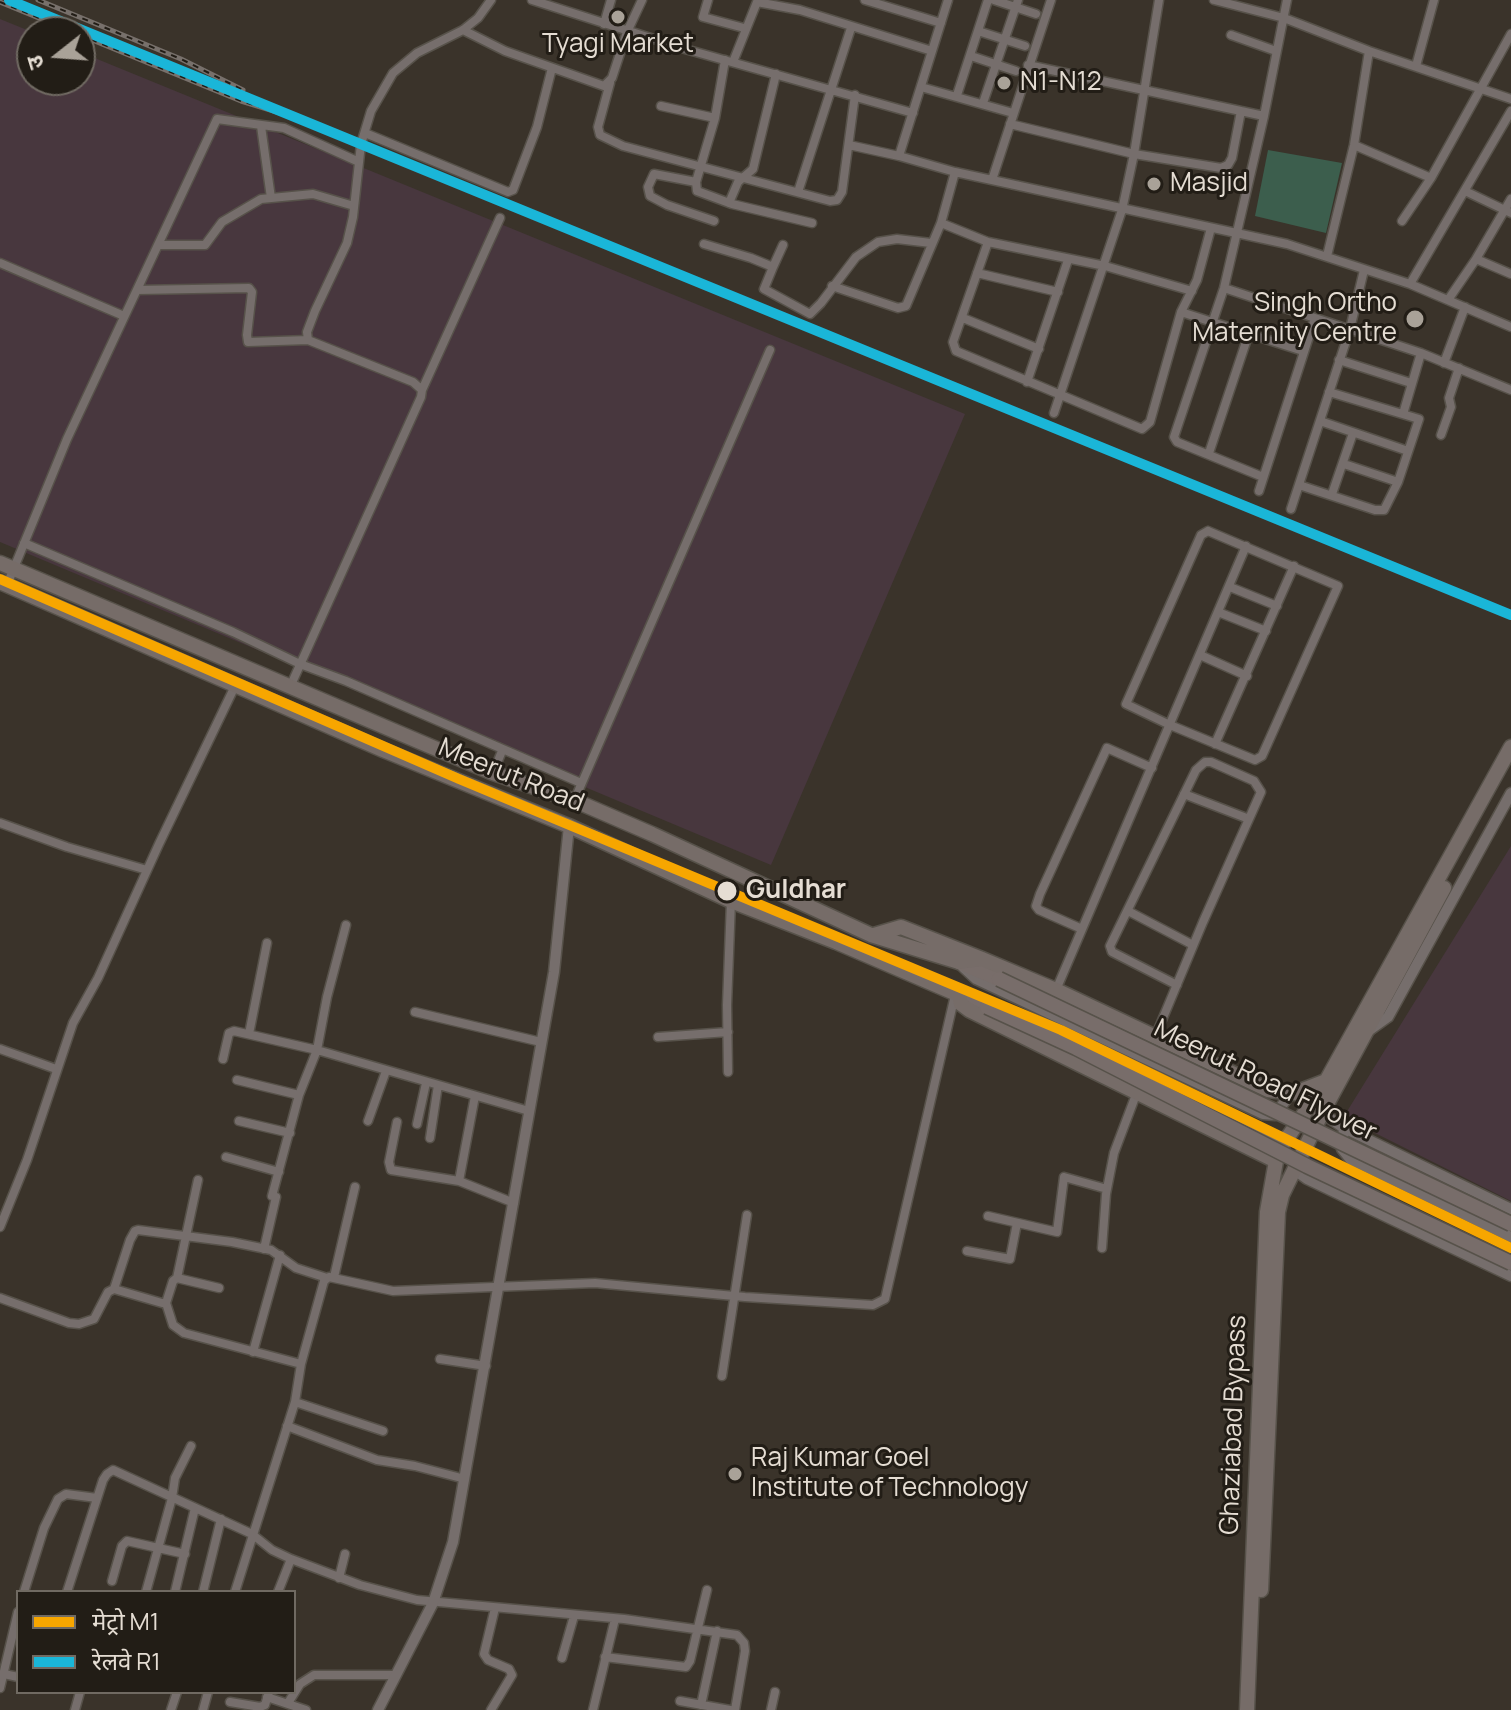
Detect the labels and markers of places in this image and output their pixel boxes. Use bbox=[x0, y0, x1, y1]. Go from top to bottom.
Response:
marker: Tyagi Market bbox=[609, 8, 627, 26]
place label: Tyagi Market bbox=[542, 29, 694, 61]
place label: N1-N12 bbox=[1020, 67, 1102, 99]
marker: N1-N12 bbox=[995, 74, 1013, 92]
place label: Masjid bbox=[1170, 168, 1248, 200]
marker: Masjid bbox=[1145, 175, 1163, 193]
place label: Singh Ortho Maternity Centre bbox=[1192, 288, 1397, 350]
marker: Singh Ortho Maternity Centre bbox=[1404, 308, 1426, 330]
place label: Guldhar bbox=[746, 875, 846, 907]
marker: Guldhar bbox=[715, 879, 739, 903]
place label: Raj Kumar Goel Institute of Technology bbox=[751, 1443, 1028, 1504]
marker: Raj Kumar Goel Institute of Technology bbox=[726, 1465, 744, 1483]

